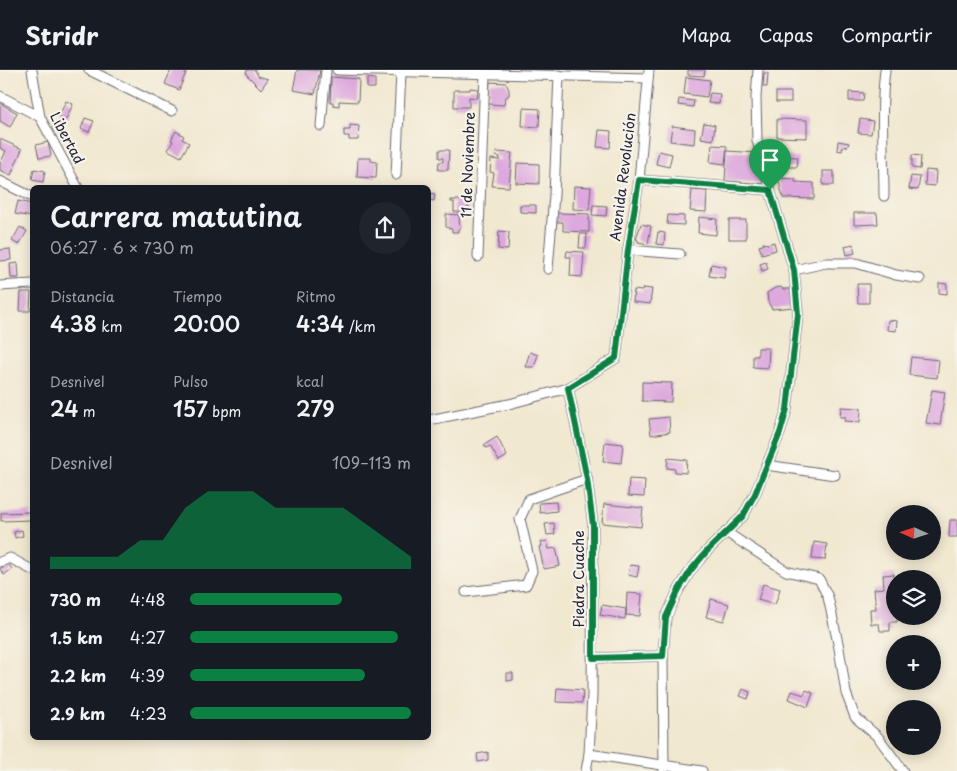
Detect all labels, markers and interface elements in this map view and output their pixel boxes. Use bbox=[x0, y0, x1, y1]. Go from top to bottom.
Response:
text: Stridr bbox=[25, 17, 98, 53]
text: Mapa bbox=[681, 21, 731, 48]
text: Capas bbox=[759, 21, 813, 48]
text: Compartir bbox=[841, 21, 932, 48]
street label: Libertad bbox=[45, 108, 90, 168]
street label: 11 de Noviembre bbox=[455, 111, 480, 218]
street label: Avenida Revolución bbox=[604, 112, 641, 242]
pin bbox=[749, 139, 791, 190]
icon: arrive bbox=[756, 146, 784, 174]
text: Carrera matutina bbox=[50, 194, 302, 237]
button: share bbox=[359, 202, 411, 254]
text: 06:27 · 6 × 730 m bbox=[50, 235, 194, 259]
text: Distancia bbox=[50, 286, 115, 307]
text: Tiempo bbox=[173, 286, 222, 307]
text: Ritmo bbox=[296, 286, 335, 307]
text: 4.38 bbox=[50, 307, 97, 339]
text: 20:00 bbox=[173, 307, 240, 339]
text: 4:34 bbox=[296, 307, 344, 339]
text: km bbox=[97, 316, 122, 337]
text: /km bbox=[344, 316, 376, 337]
text: Desnivel bbox=[50, 371, 105, 392]
text: Pulso bbox=[173, 371, 208, 392]
text: kcal bbox=[296, 371, 324, 392]
text: 24 bbox=[50, 392, 78, 424]
text: 157 bbox=[173, 392, 208, 424]
text: 279 bbox=[296, 392, 335, 424]
text: m bbox=[78, 401, 96, 422]
text: bpm bbox=[208, 401, 241, 422]
text: Desnivel bbox=[50, 450, 112, 474]
text: 109–113 m bbox=[332, 450, 411, 474]
north arrow bbox=[886, 505, 941, 560]
map controls bbox=[886, 505, 941, 755]
street label: Piedra Cuache bbox=[568, 530, 589, 628]
button: layers bbox=[886, 570, 941, 625]
text: 730 m bbox=[50, 587, 101, 611]
text: 4:48 bbox=[130, 587, 166, 611]
text: 1.5 km bbox=[50, 625, 103, 649]
text: 4:27 bbox=[130, 625, 165, 649]
button: + bbox=[886, 635, 941, 690]
text: 2.2 km bbox=[50, 663, 106, 687]
text: 4:39 bbox=[130, 663, 165, 687]
button: − bbox=[886, 700, 941, 755]
text: 2.9 km bbox=[50, 701, 105, 725]
text: 4:23 bbox=[130, 701, 167, 725]

